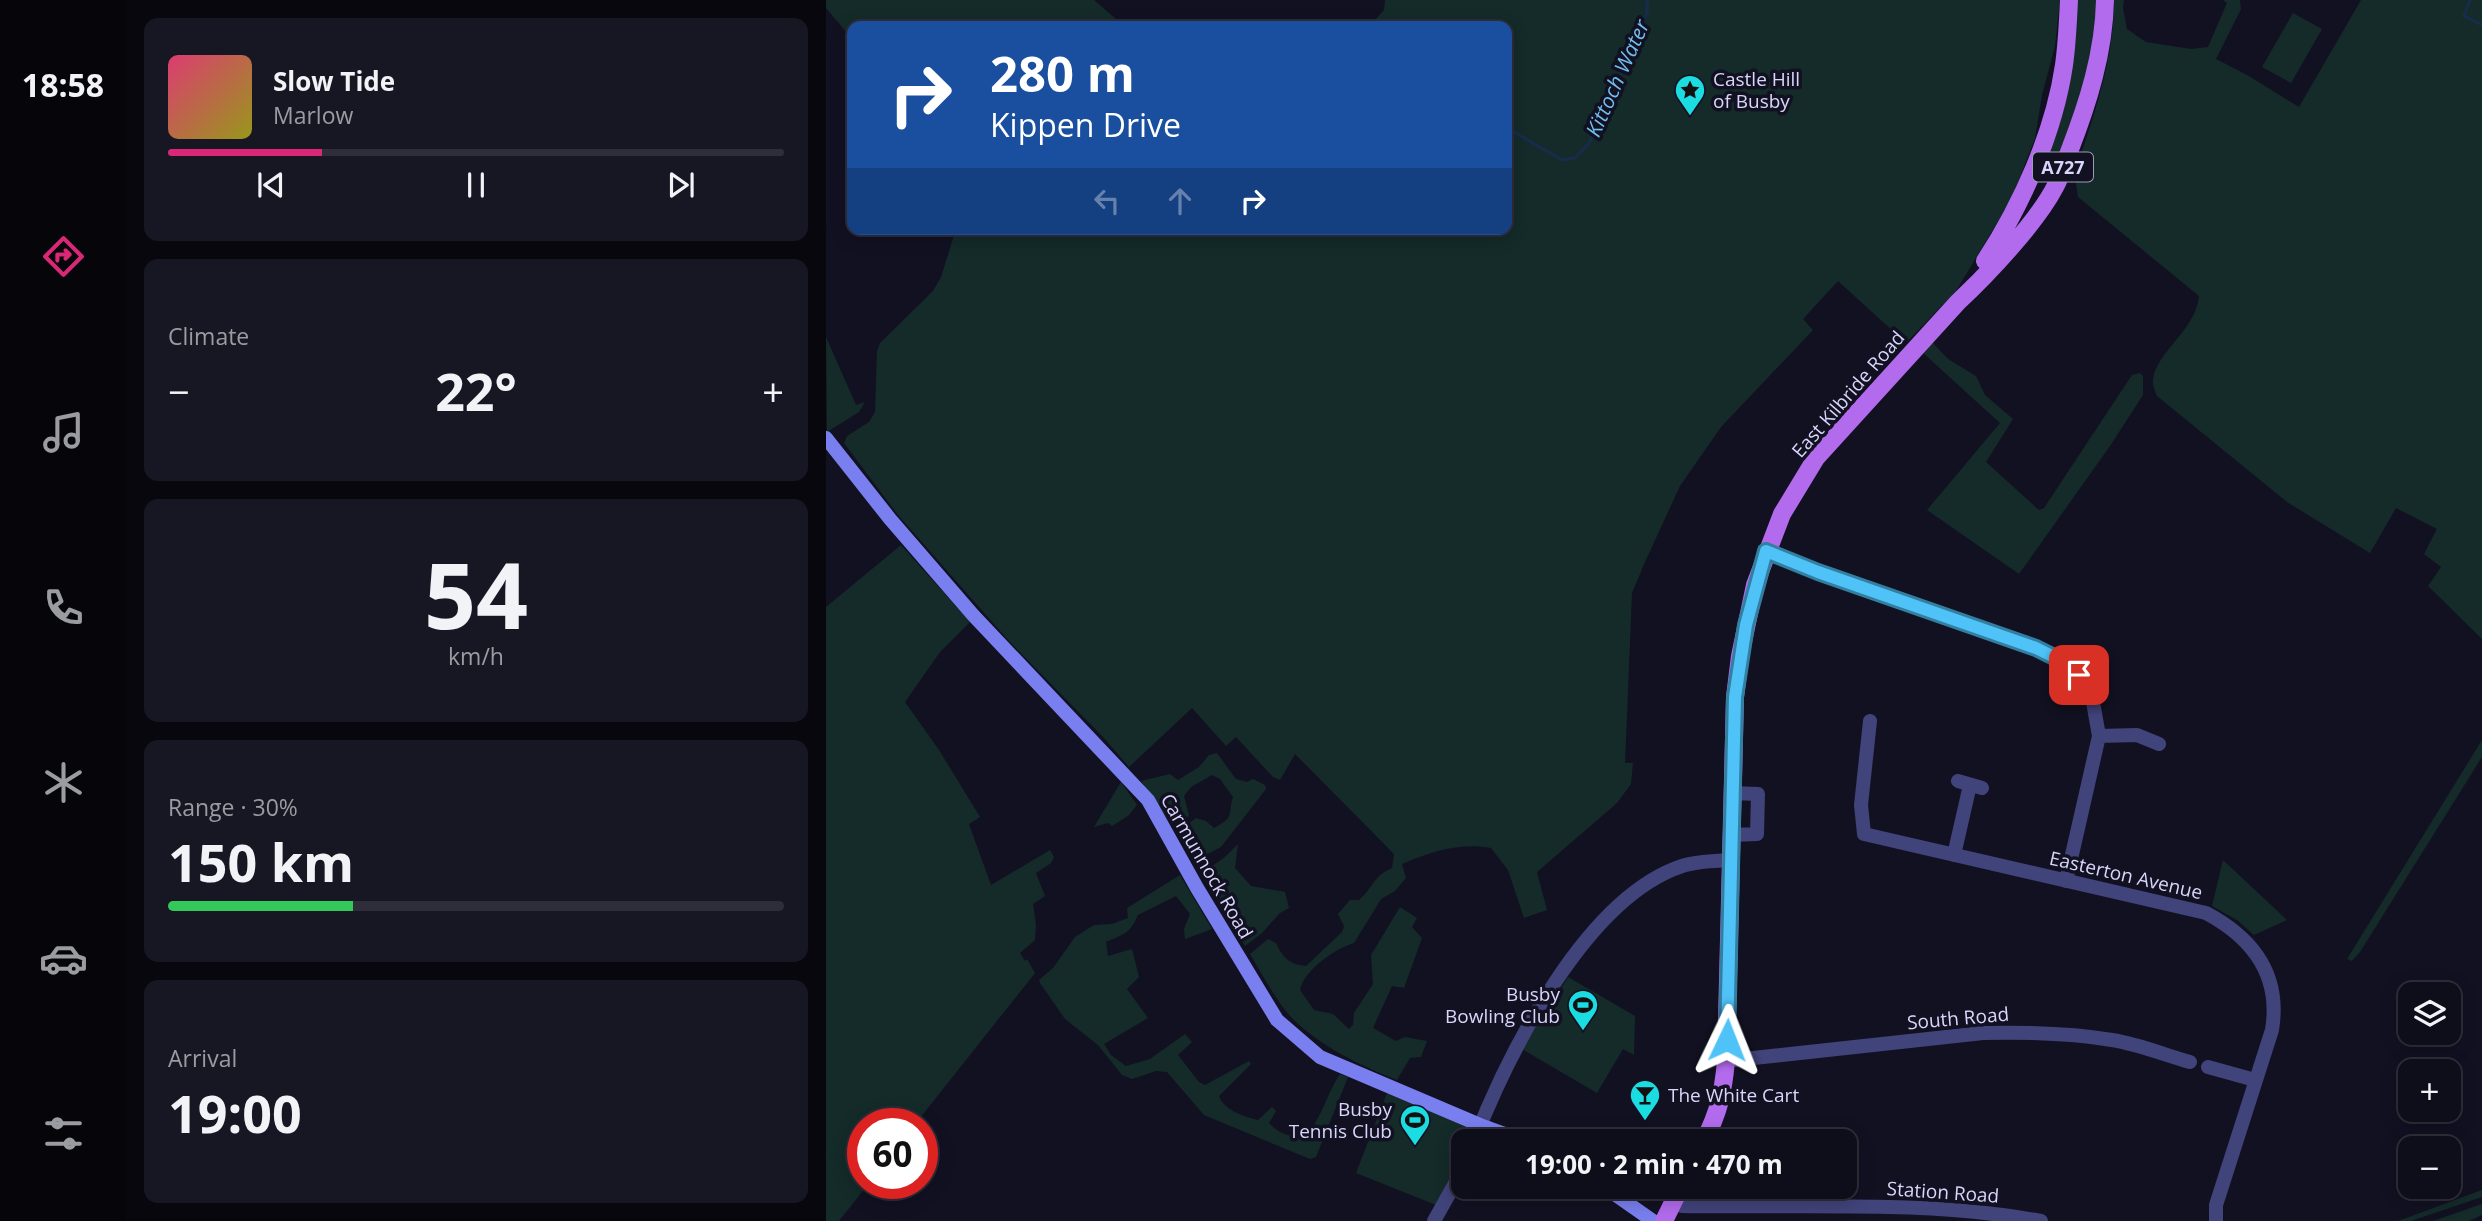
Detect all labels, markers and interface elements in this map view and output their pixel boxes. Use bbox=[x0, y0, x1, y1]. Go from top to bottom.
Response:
water label: Kittoch Water bbox=[1579, 14, 1656, 141]
text: 280 m bbox=[990, 40, 1135, 106]
icon: right bbox=[875, 49, 966, 140]
text: 18:58 bbox=[22, 63, 104, 106]
text: Slow Tide bbox=[273, 63, 395, 99]
place label: Castle Hill of Busby bbox=[1713, 66, 1800, 114]
place icon: Castle Hill of Busby bbox=[1673, 73, 1707, 117]
text: Marlow bbox=[273, 99, 353, 131]
text: Kippen Drive bbox=[990, 103, 1181, 146]
road number: A727 bbox=[2033, 152, 2093, 182]
icon: previous bbox=[252, 166, 290, 204]
icon: pause bbox=[457, 166, 495, 204]
icon: next bbox=[662, 166, 700, 204]
icon: left bbox=[1088, 182, 1126, 220]
icon: ahead bbox=[1161, 182, 1199, 220]
icon: right bbox=[1234, 182, 1272, 220]
icon: directions bbox=[39, 232, 88, 281]
text: Climate bbox=[168, 320, 249, 352]
street label: East Kilbride Road bbox=[1786, 325, 1910, 463]
text: 22° bbox=[435, 355, 517, 426]
text: − bbox=[168, 365, 190, 417]
text: + bbox=[762, 365, 784, 417]
icon: music bbox=[39, 408, 88, 457]
text: 54 bbox=[424, 532, 528, 656]
icon: phone bbox=[39, 583, 88, 632]
text: km/h bbox=[448, 640, 504, 672]
pin bbox=[2049, 645, 2109, 705]
icon: arrive bbox=[2060, 656, 2098, 694]
icon: climate bbox=[39, 758, 88, 807]
street label: Carmunnock Road bbox=[1155, 789, 1259, 943]
text: Range · 30% bbox=[168, 791, 298, 823]
text: 150 km bbox=[168, 826, 354, 897]
street label: Easterton Avenue bbox=[2047, 845, 2205, 905]
icon: car bbox=[39, 934, 88, 983]
place label: Busby Bowling Club bbox=[1445, 981, 1560, 1029]
map controls bbox=[2398, 982, 2461, 1199]
button: layers bbox=[2398, 982, 2461, 1045]
sports icon: Busby Bowling Club bbox=[1566, 988, 1600, 1032]
street label: South Road bbox=[1906, 1001, 2010, 1035]
position arrow bbox=[1690, 1003, 1764, 1077]
text: Arrival bbox=[168, 1042, 237, 1074]
button: + bbox=[2398, 1059, 2461, 1122]
text: 19:00 bbox=[168, 1077, 302, 1148]
bar icon: The White Cart bbox=[1628, 1078, 1662, 1122]
place label: The White Cart bbox=[1668, 1082, 1799, 1108]
place label: Busby Tennis Club bbox=[1289, 1096, 1392, 1144]
sports icon: Busby Tennis Club bbox=[1398, 1103, 1432, 1147]
speed limit sign: 60 bbox=[847, 1108, 938, 1199]
icon: filters bbox=[39, 1109, 88, 1158]
button: − bbox=[2398, 1136, 2461, 1199]
text: 19:00 · 2 min · 470 m bbox=[1525, 1146, 1783, 1182]
street label: Station Road bbox=[1886, 1175, 2000, 1209]

